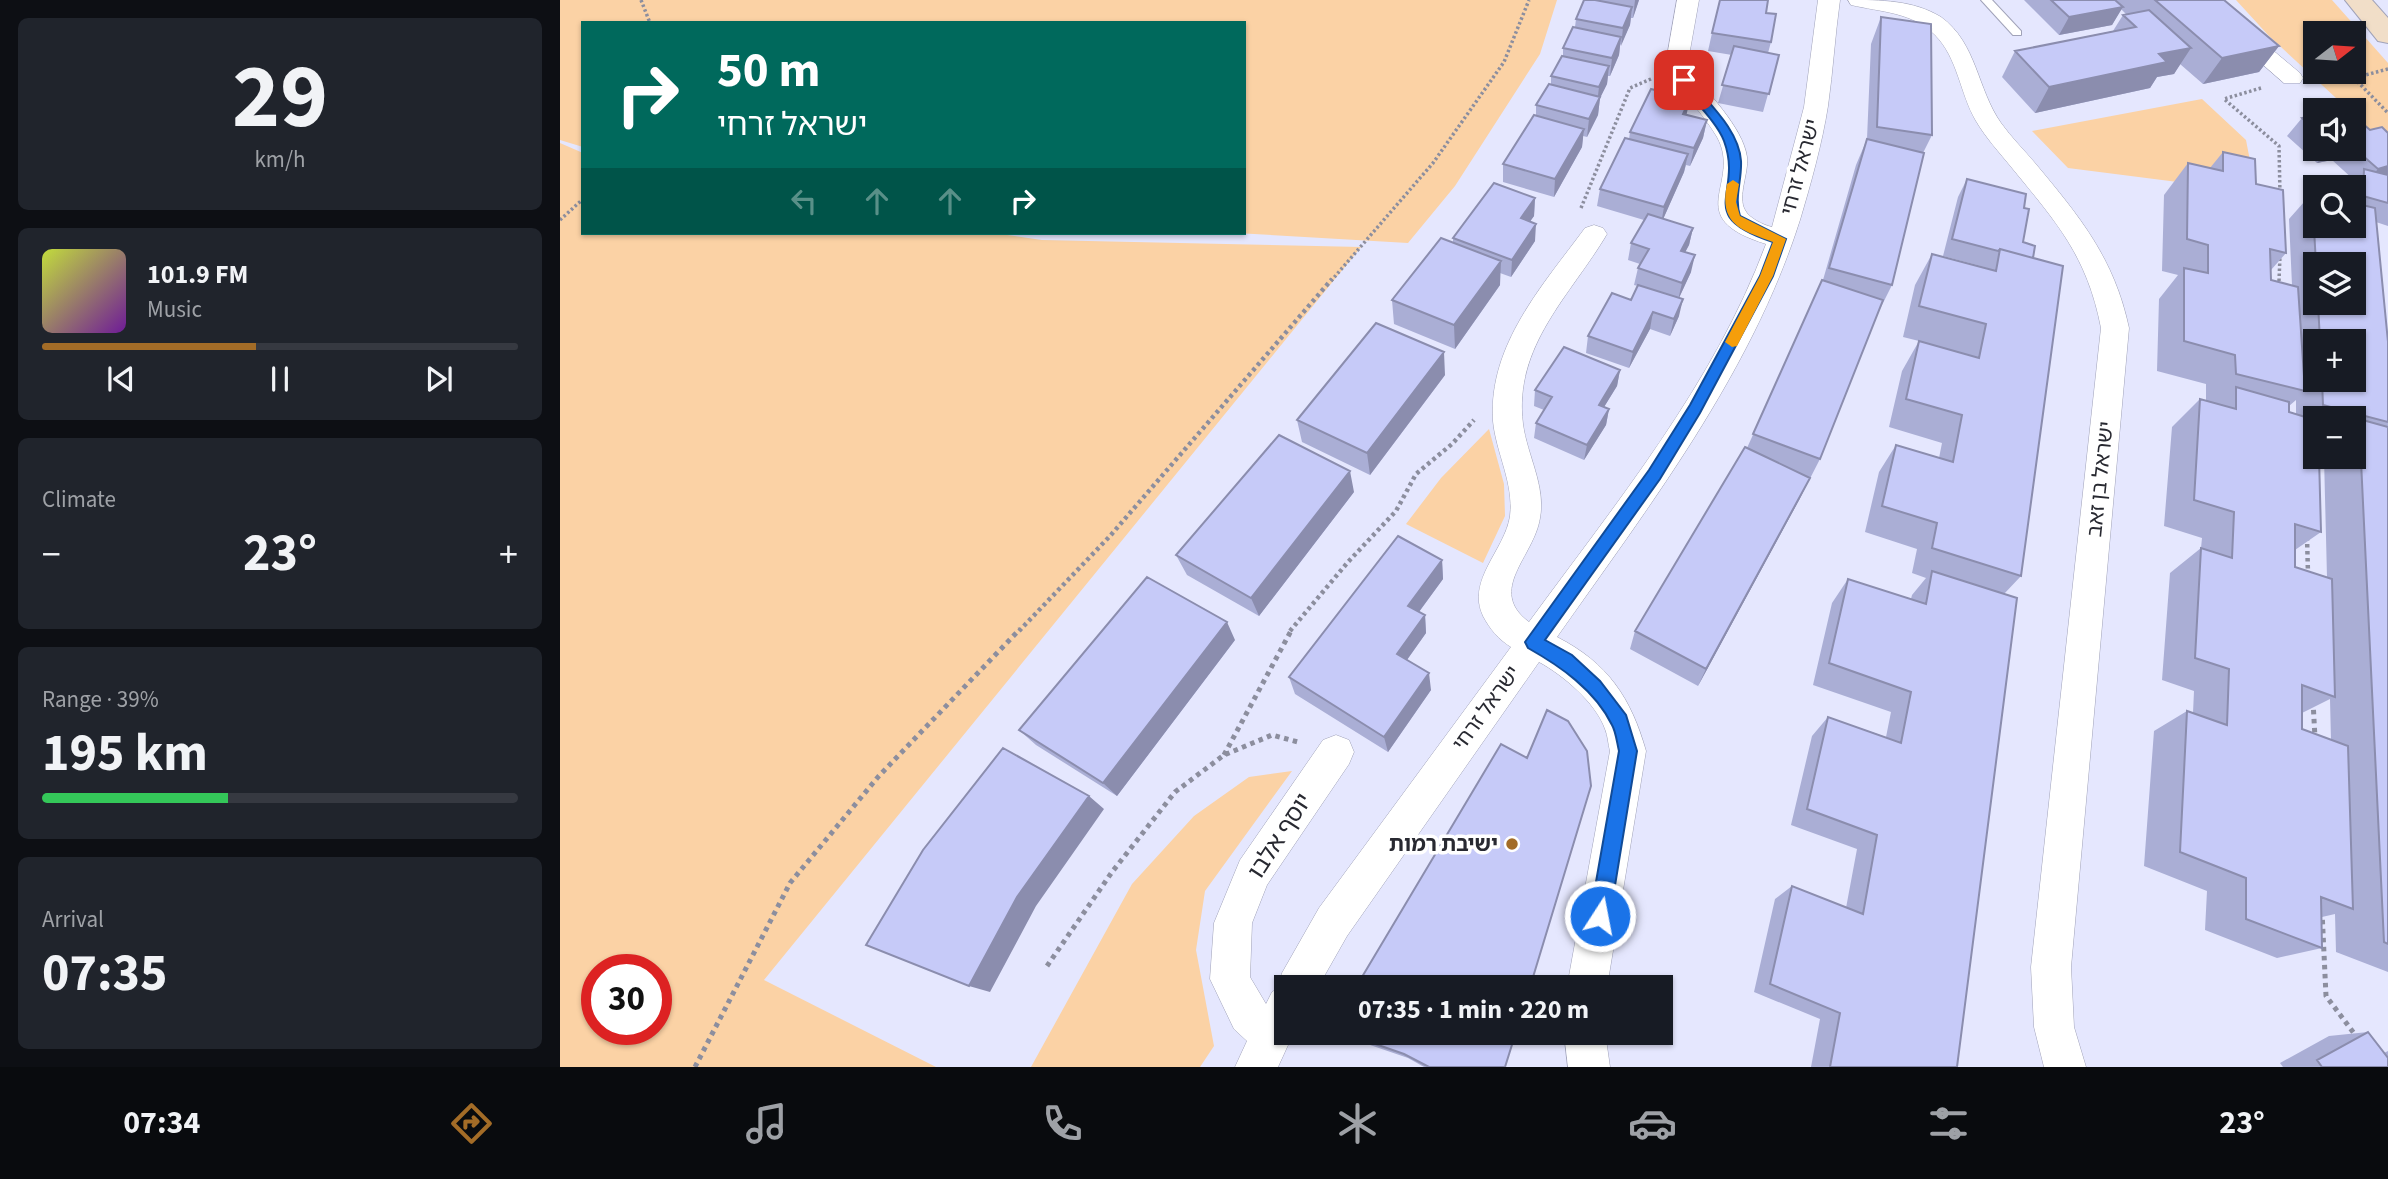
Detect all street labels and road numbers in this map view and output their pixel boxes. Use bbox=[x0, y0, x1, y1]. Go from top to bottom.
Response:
street label: ישראל זרחי bbox=[1773, 115, 1827, 219]
street label: ישראל בן זאב bbox=[2079, 420, 2121, 538]
street label: ישראל זרחי bbox=[1445, 659, 1527, 757]
street label: יוסף אלבו bbox=[1239, 786, 1321, 886]

